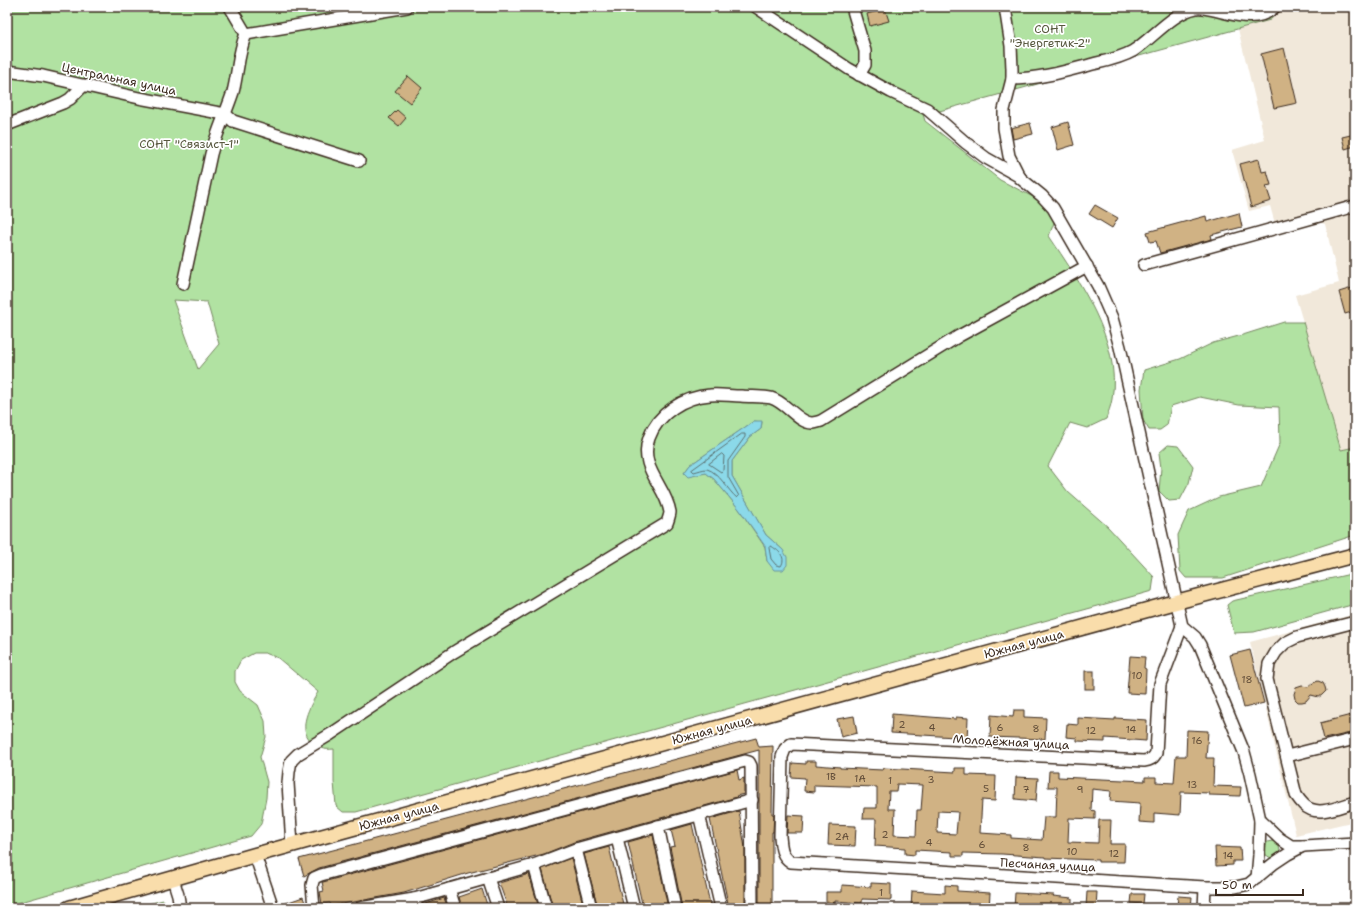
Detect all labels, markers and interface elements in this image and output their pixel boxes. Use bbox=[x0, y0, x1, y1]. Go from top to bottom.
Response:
park label: СОНТ "Энергетик-2" bbox=[1010, 21, 1090, 51]
street label: Центральная улица bbox=[60, 59, 178, 99]
park label: СОНТ "Связист-1" bbox=[139, 136, 239, 152]
street label: Южная улица bbox=[982, 626, 1066, 662]
house number: 10 bbox=[1132, 669, 1142, 682]
house number: 18 bbox=[1241, 673, 1253, 686]
street label: Южная улица bbox=[670, 712, 754, 748]
house number: 2 bbox=[899, 718, 906, 731]
house number: 4 bbox=[929, 721, 936, 734]
house number: 6 bbox=[997, 721, 1004, 734]
house number: 8 bbox=[1033, 722, 1040, 735]
house number: 14 bbox=[1126, 723, 1136, 736]
house number: 12 bbox=[1086, 724, 1096, 737]
street label: Молодёжная улица bbox=[952, 731, 1070, 753]
house number: 16 bbox=[1192, 734, 1202, 747]
house number: 1В bbox=[826, 770, 836, 783]
house number: 1А bbox=[854, 772, 866, 785]
house number: 3 bbox=[928, 773, 935, 786]
house number: 1 bbox=[888, 774, 892, 787]
house number: 13 bbox=[1187, 778, 1197, 791]
house number: 5 bbox=[983, 782, 989, 795]
house number: 7 bbox=[1023, 783, 1030, 796]
house number: 9 bbox=[1077, 783, 1084, 796]
street label: Южная улица bbox=[357, 798, 441, 834]
house number: 2 bbox=[882, 828, 889, 841]
house number: 2А bbox=[835, 830, 849, 843]
house number: 4 bbox=[926, 836, 933, 849]
house number: 6 bbox=[979, 838, 986, 851]
house number: 8 bbox=[1023, 841, 1030, 854]
house number: 10 bbox=[1067, 845, 1077, 858]
house number: 12 bbox=[1109, 847, 1119, 860]
house number: 14 bbox=[1223, 849, 1233, 862]
street label: Песчаная улица bbox=[1000, 855, 1097, 876]
scale bar bbox=[1216, 871, 1303, 897]
text: 50 m bbox=[1222, 877, 1252, 893]
house number: 1 bbox=[879, 886, 883, 899]

